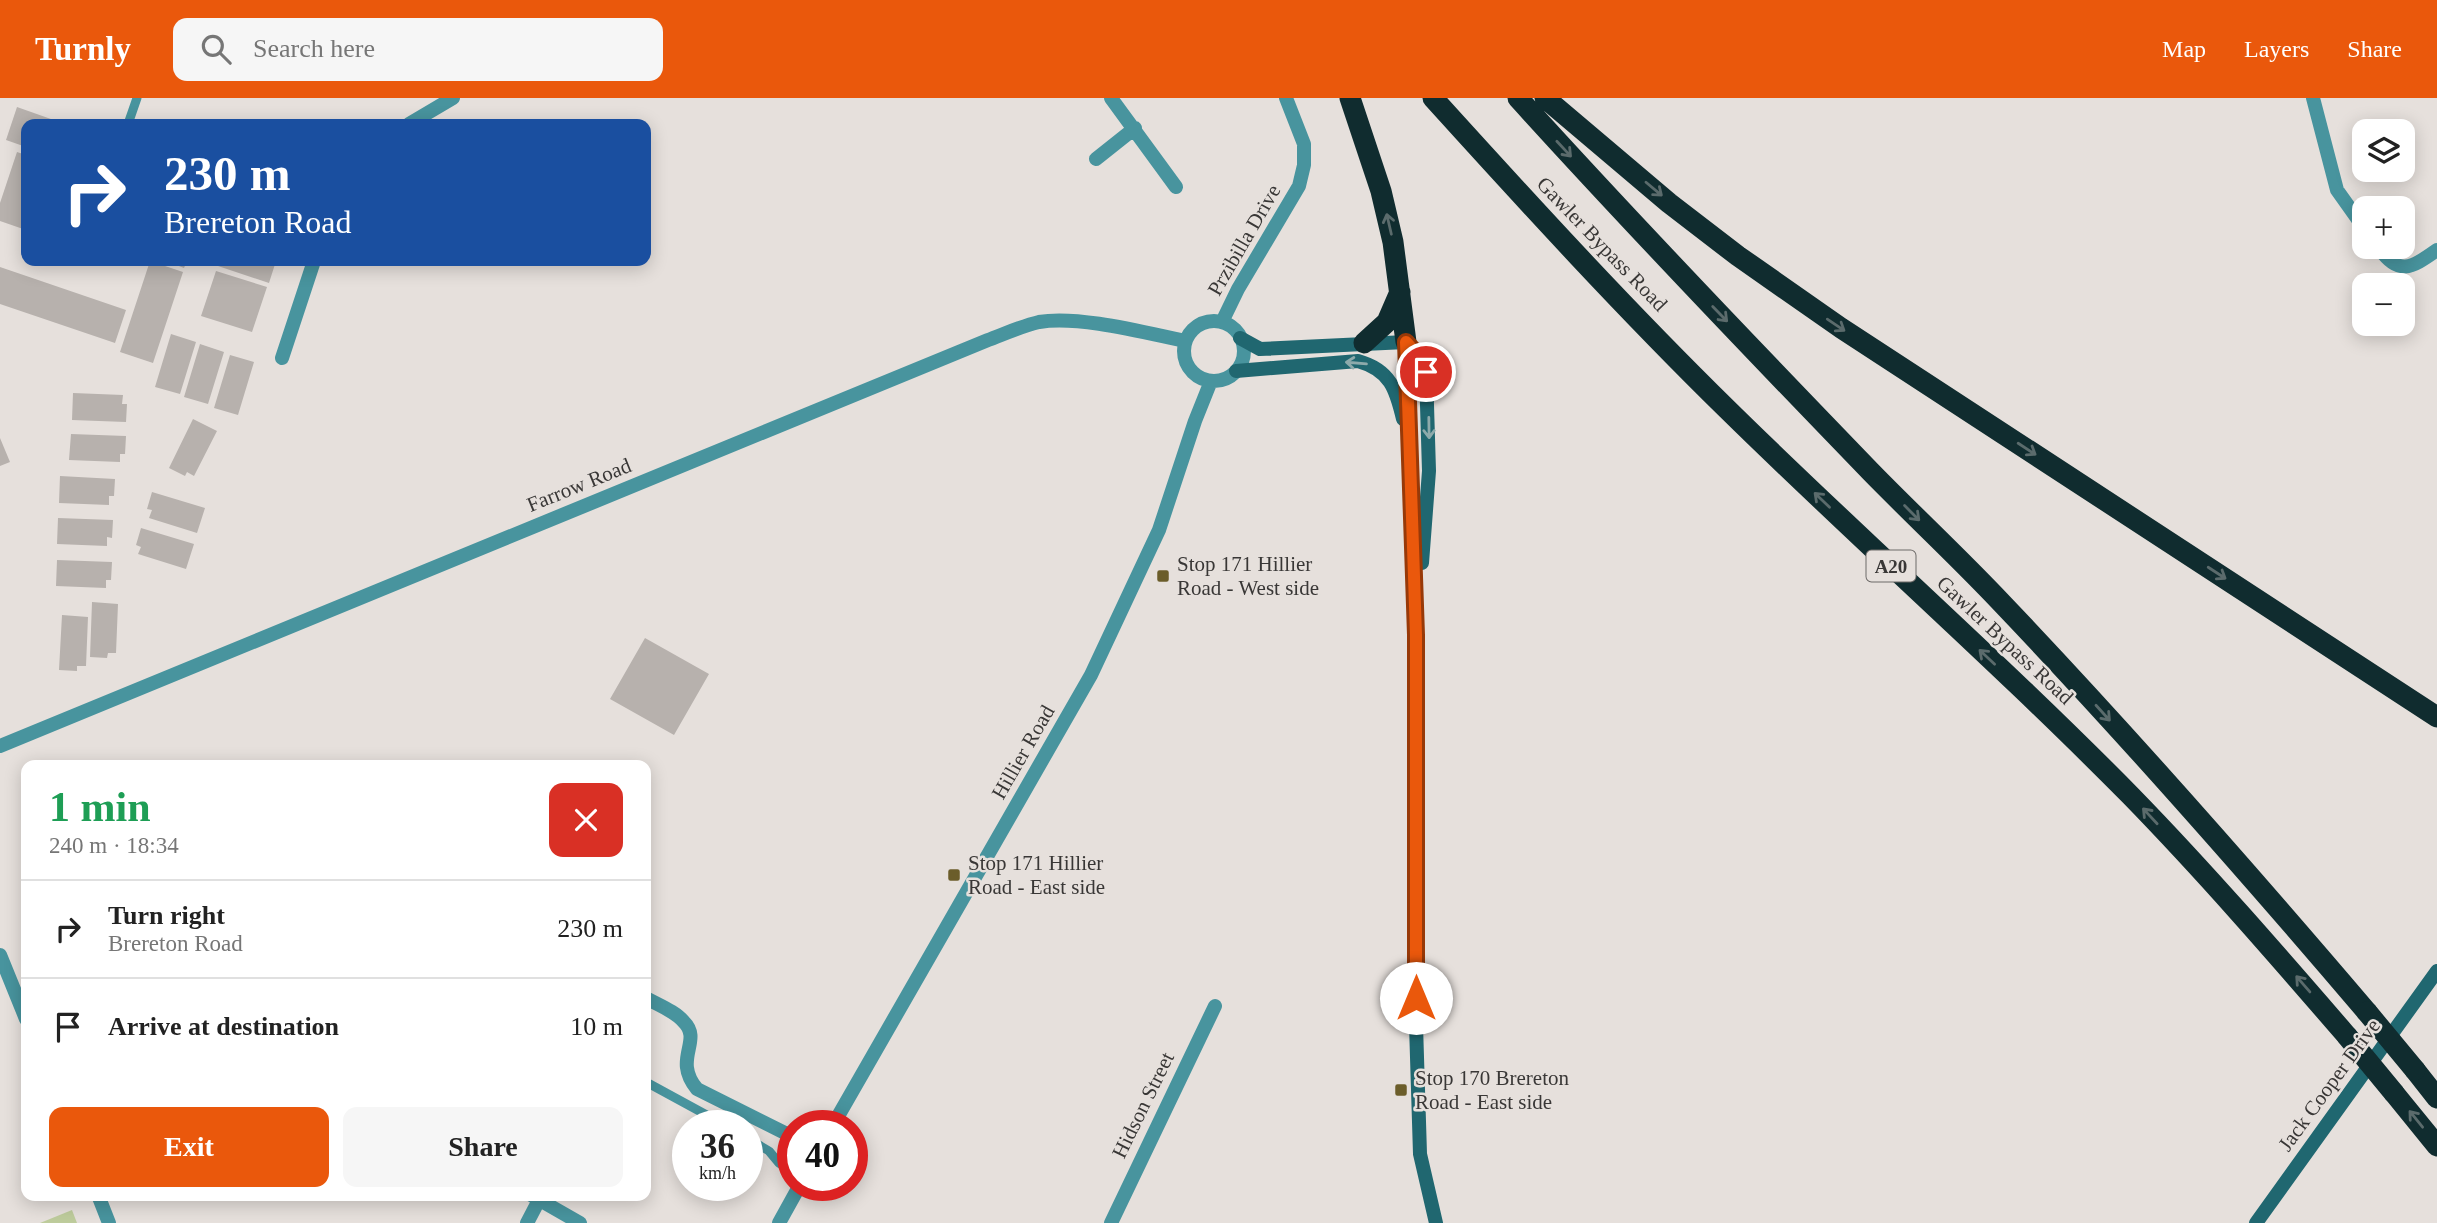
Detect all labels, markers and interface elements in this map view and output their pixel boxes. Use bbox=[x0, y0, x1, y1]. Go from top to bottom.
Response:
search box bbox=[173, 18, 663, 81]
icon: search bbox=[197, 30, 235, 68]
text: Turnly bbox=[35, 31, 131, 67]
text: Search here bbox=[253, 34, 375, 63]
text: Map bbox=[2162, 36, 2206, 62]
text: Layers bbox=[2244, 36, 2309, 62]
text: Share bbox=[2347, 36, 2402, 62]
map controls bbox=[2352, 119, 2415, 336]
button: layers bbox=[2352, 119, 2415, 182]
one-way arrow bbox=[1556, 140, 1572, 158]
text: 230 m bbox=[164, 146, 291, 201]
icon: right bbox=[49, 147, 140, 238]
street label: Gawler Bypass Road bbox=[1532, 172, 1673, 316]
street label: Przibilla Drive bbox=[1203, 180, 1285, 300]
one-way arrow bbox=[1644, 181, 1662, 197]
button: + bbox=[2352, 196, 2415, 259]
text: Brereton Road bbox=[164, 204, 352, 240]
one-way arrow bbox=[1382, 213, 1395, 236]
button: − bbox=[2352, 273, 2415, 336]
one-way arrow bbox=[1712, 305, 1729, 322]
one-way arrow bbox=[1826, 318, 1846, 332]
pin bbox=[1396, 342, 1456, 402]
icon: arrive bbox=[1407, 353, 1445, 391]
one-way arrow bbox=[1345, 356, 1368, 369]
one-way arrow bbox=[1422, 416, 1435, 439]
one-way arrow bbox=[2017, 442, 2036, 456]
street label: Farrow Road bbox=[523, 453, 635, 517]
one-way arrow bbox=[1814, 492, 1831, 509]
one-way arrow bbox=[1904, 504, 1921, 521]
road number: A20 bbox=[1867, 551, 1916, 582]
place label: Stop 171 Hillier Road - West side bbox=[1177, 552, 1319, 600]
one-way arrow bbox=[2207, 567, 2227, 581]
marker: Stop 171 Hillier Road - West side bbox=[1155, 568, 1171, 584]
street label: Gawler Bypass Road bbox=[1932, 571, 2078, 710]
one-way arrow bbox=[1979, 648, 1996, 665]
street label: Hillier Road bbox=[987, 700, 1060, 803]
one-way arrow bbox=[2095, 703, 2111, 721]
button: close bbox=[549, 783, 623, 857]
text: 1 min bbox=[49, 784, 151, 830]
one-way arrow bbox=[2141, 808, 2158, 825]
text: 240 m · 18:34 bbox=[49, 833, 179, 858]
place label: Stop 171 Hillier Road - East side bbox=[968, 851, 1105, 899]
marker: Stop 171 Hillier Road - East side bbox=[946, 867, 962, 883]
text: Turn right bbox=[108, 901, 225, 930]
icon: right bbox=[49, 910, 87, 948]
text: 230 m bbox=[557, 914, 623, 943]
text: Brereton Road bbox=[108, 931, 243, 956]
position arrow bbox=[1379, 961, 1453, 1035]
one-way arrow bbox=[2295, 976, 2311, 994]
icon: arrive bbox=[49, 1008, 87, 1046]
text: Arrive at destination bbox=[108, 1012, 339, 1041]
text: 10 m bbox=[570, 1012, 623, 1041]
street label: Jack Cooper Drive bbox=[2273, 1014, 2385, 1156]
street label: Hidson Street bbox=[1107, 1048, 1179, 1162]
place label: Stop 170 Brereton Road - East side bbox=[1415, 1066, 1569, 1114]
marker: Stop 170 Brereton Road - East side bbox=[1393, 1082, 1409, 1098]
button: Exit bbox=[49, 1107, 329, 1187]
button: Share bbox=[343, 1107, 623, 1187]
speed limit sign: 40 bbox=[777, 1110, 868, 1201]
one-way arrow bbox=[2408, 1111, 2423, 1129]
text: 36 bbox=[700, 1127, 735, 1166]
text: km/h bbox=[699, 1163, 736, 1183]

